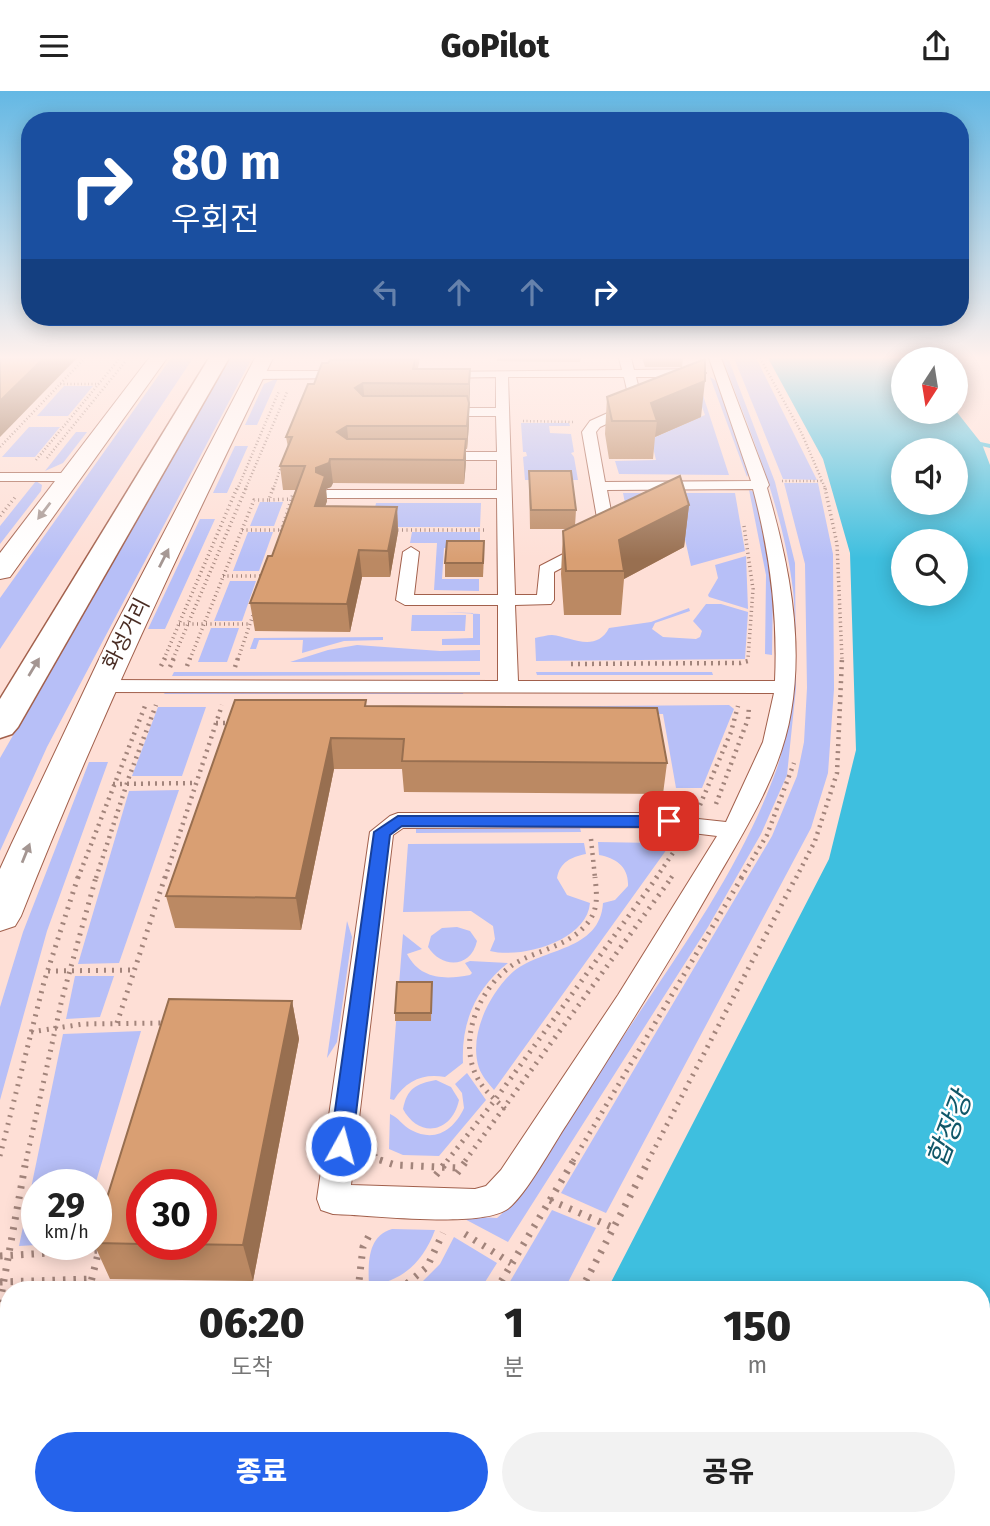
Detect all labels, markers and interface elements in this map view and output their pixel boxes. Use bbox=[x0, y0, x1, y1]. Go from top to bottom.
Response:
icon: menu bbox=[35, 27, 73, 65]
text: GoPilot bbox=[441, 27, 549, 65]
icon: share bbox=[917, 27, 955, 65]
text: 80 m bbox=[171, 133, 281, 192]
icon: right bbox=[56, 140, 147, 231]
text: 우회전 bbox=[171, 200, 259, 238]
icon: left bbox=[367, 273, 405, 311]
icon: ahead bbox=[440, 273, 478, 311]
icon: ahead bbox=[513, 273, 551, 311]
icon: right bbox=[586, 273, 624, 311]
north arrow bbox=[891, 347, 968, 423]
map controls bbox=[891, 347, 968, 606]
button: sound bbox=[891, 438, 968, 515]
one-way arrow bbox=[38, 502, 52, 520]
button: search bbox=[891, 529, 968, 606]
one-way arrow bbox=[158, 548, 169, 568]
street label: 화성거리 bbox=[97, 594, 155, 674]
one-way arrow bbox=[27, 658, 40, 677]
pin bbox=[639, 791, 699, 851]
icon: arrive bbox=[650, 802, 688, 840]
one-way arrow bbox=[20, 843, 31, 864]
water label: 합장강 bbox=[920, 1084, 980, 1171]
position arrow bbox=[304, 1109, 378, 1183]
speed limit sign: 30 bbox=[126, 1169, 217, 1260]
text: 29 bbox=[48, 1184, 85, 1226]
text: km/h bbox=[44, 1221, 89, 1243]
text: 06:20 bbox=[199, 1298, 305, 1348]
text: 1 bbox=[504, 1298, 524, 1348]
text: 150 bbox=[723, 1301, 791, 1351]
text: m bbox=[748, 1351, 767, 1379]
text: 도착 bbox=[231, 1353, 273, 1381]
text: 분 bbox=[504, 1353, 525, 1381]
button: 종료 bbox=[35, 1432, 488, 1512]
button: 공유 bbox=[502, 1432, 955, 1512]

